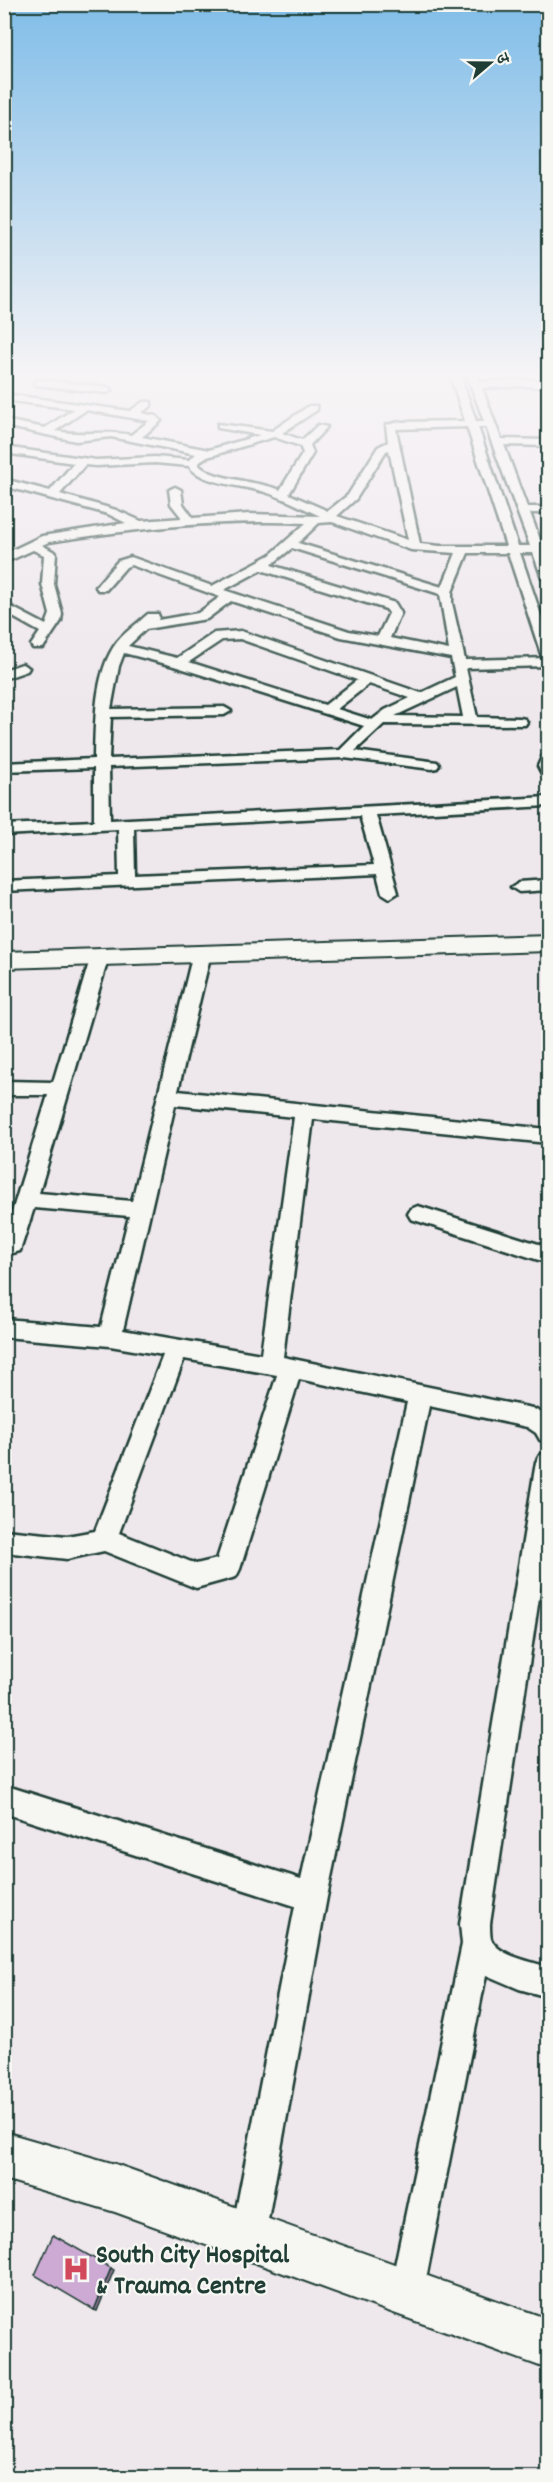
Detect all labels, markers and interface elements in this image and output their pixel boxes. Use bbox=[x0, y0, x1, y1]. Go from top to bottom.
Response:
north arrow bbox=[460, 33, 520, 93]
text: उ bbox=[489, 50, 514, 68]
place label: South City Hospital & Trauma Centre bbox=[96, 2237, 290, 2307]
hospital icon: South City Hospital & Trauma Centre bbox=[61, 2254, 91, 2284]

